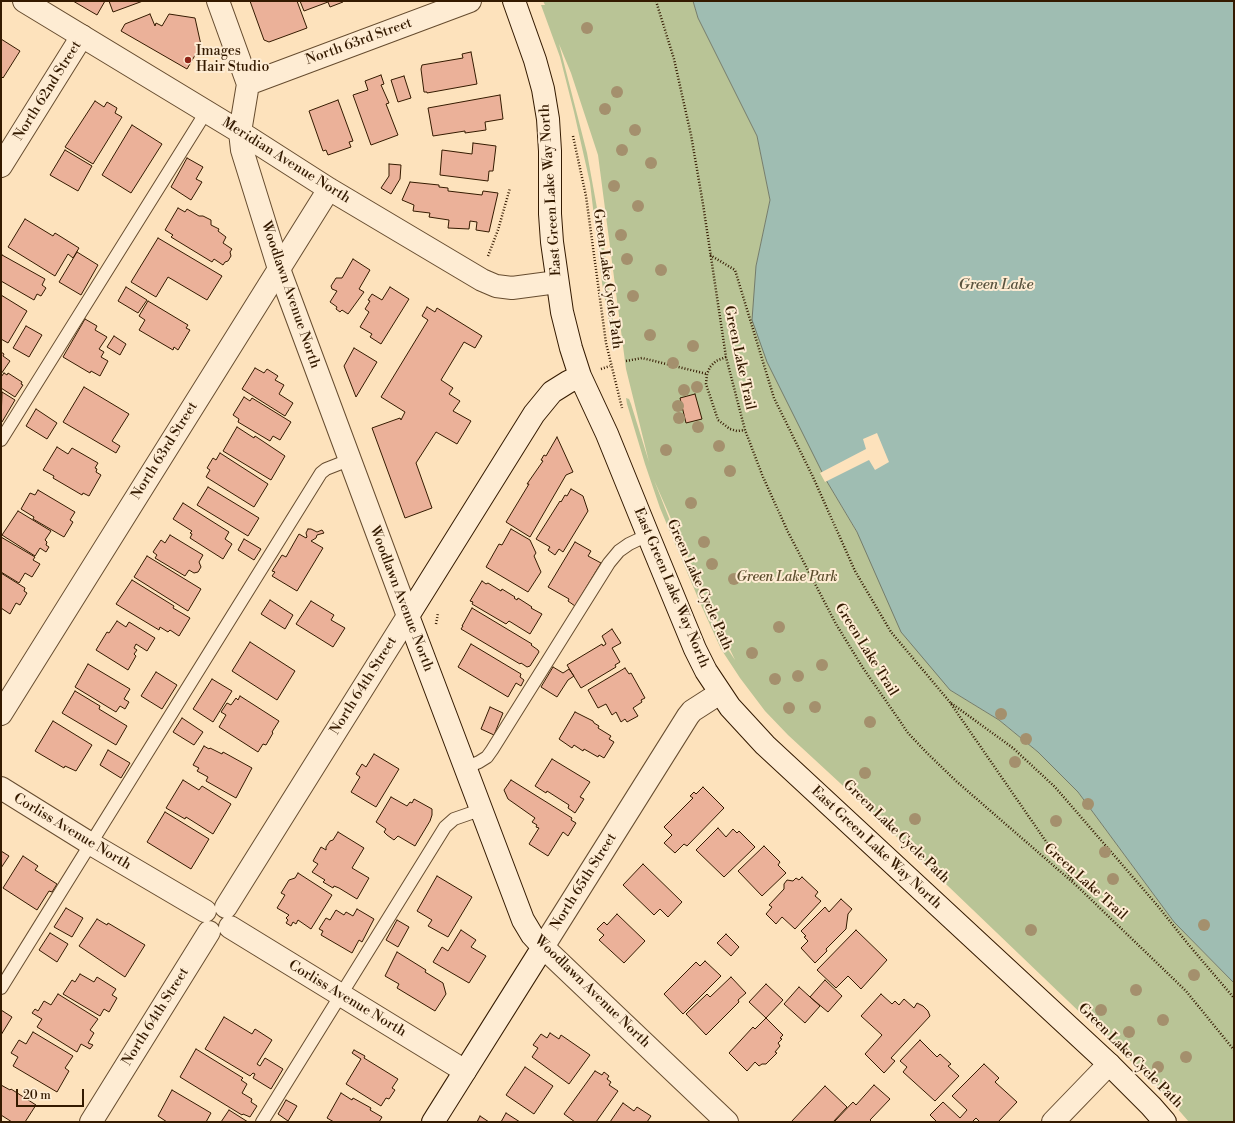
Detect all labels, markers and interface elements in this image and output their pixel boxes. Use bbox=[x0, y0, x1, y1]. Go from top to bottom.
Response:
street label: North 63rd Street bbox=[304, 15, 414, 69]
street label: North 62nd Street bbox=[11, 38, 85, 144]
place label: Images Hair Studio bbox=[196, 44, 269, 76]
marker: Images Hair Studio bbox=[183, 55, 193, 65]
street label: East Green Lake Way North bbox=[537, 103, 565, 277]
street label: Meridian Avenue North bbox=[219, 115, 353, 207]
street label: Green Lake Cycle Path bbox=[589, 208, 625, 350]
street label: Woodlawn Avenue North bbox=[257, 219, 323, 371]
water label: Green Lake bbox=[959, 276, 1033, 294]
street label: Green Lake Trail bbox=[720, 304, 758, 412]
street label: North 63rd Street bbox=[128, 399, 202, 503]
street label: East Green Lake Way North bbox=[630, 505, 712, 671]
street label: Green Lake Cycle Path bbox=[663, 517, 735, 653]
street label: Woodlawn Avenue North bbox=[365, 524, 437, 674]
park label: Green Lake Park bbox=[736, 570, 838, 586]
street label: Green Lake Trail bbox=[831, 601, 901, 699]
street label: North 64th Street bbox=[327, 634, 401, 738]
street label: Green Lake Cycle Path bbox=[839, 777, 953, 887]
street label: East Green Lake Way North bbox=[807, 783, 945, 913]
street label: Corliss Avenue North bbox=[10, 790, 134, 874]
street label: North 65th Street bbox=[547, 830, 621, 934]
street label: Green Lake Trail bbox=[1040, 840, 1130, 924]
street label: Woodlawn Avenue North bbox=[531, 932, 653, 1052]
street label: Corliss Avenue North bbox=[285, 957, 409, 1041]
street label: North 64th Street bbox=[119, 965, 193, 1069]
street label: Green Lake Cycle Path bbox=[1074, 1000, 1186, 1112]
scale bar bbox=[18, 1081, 86, 1107]
text: 20 m bbox=[23, 1088, 51, 1103]

